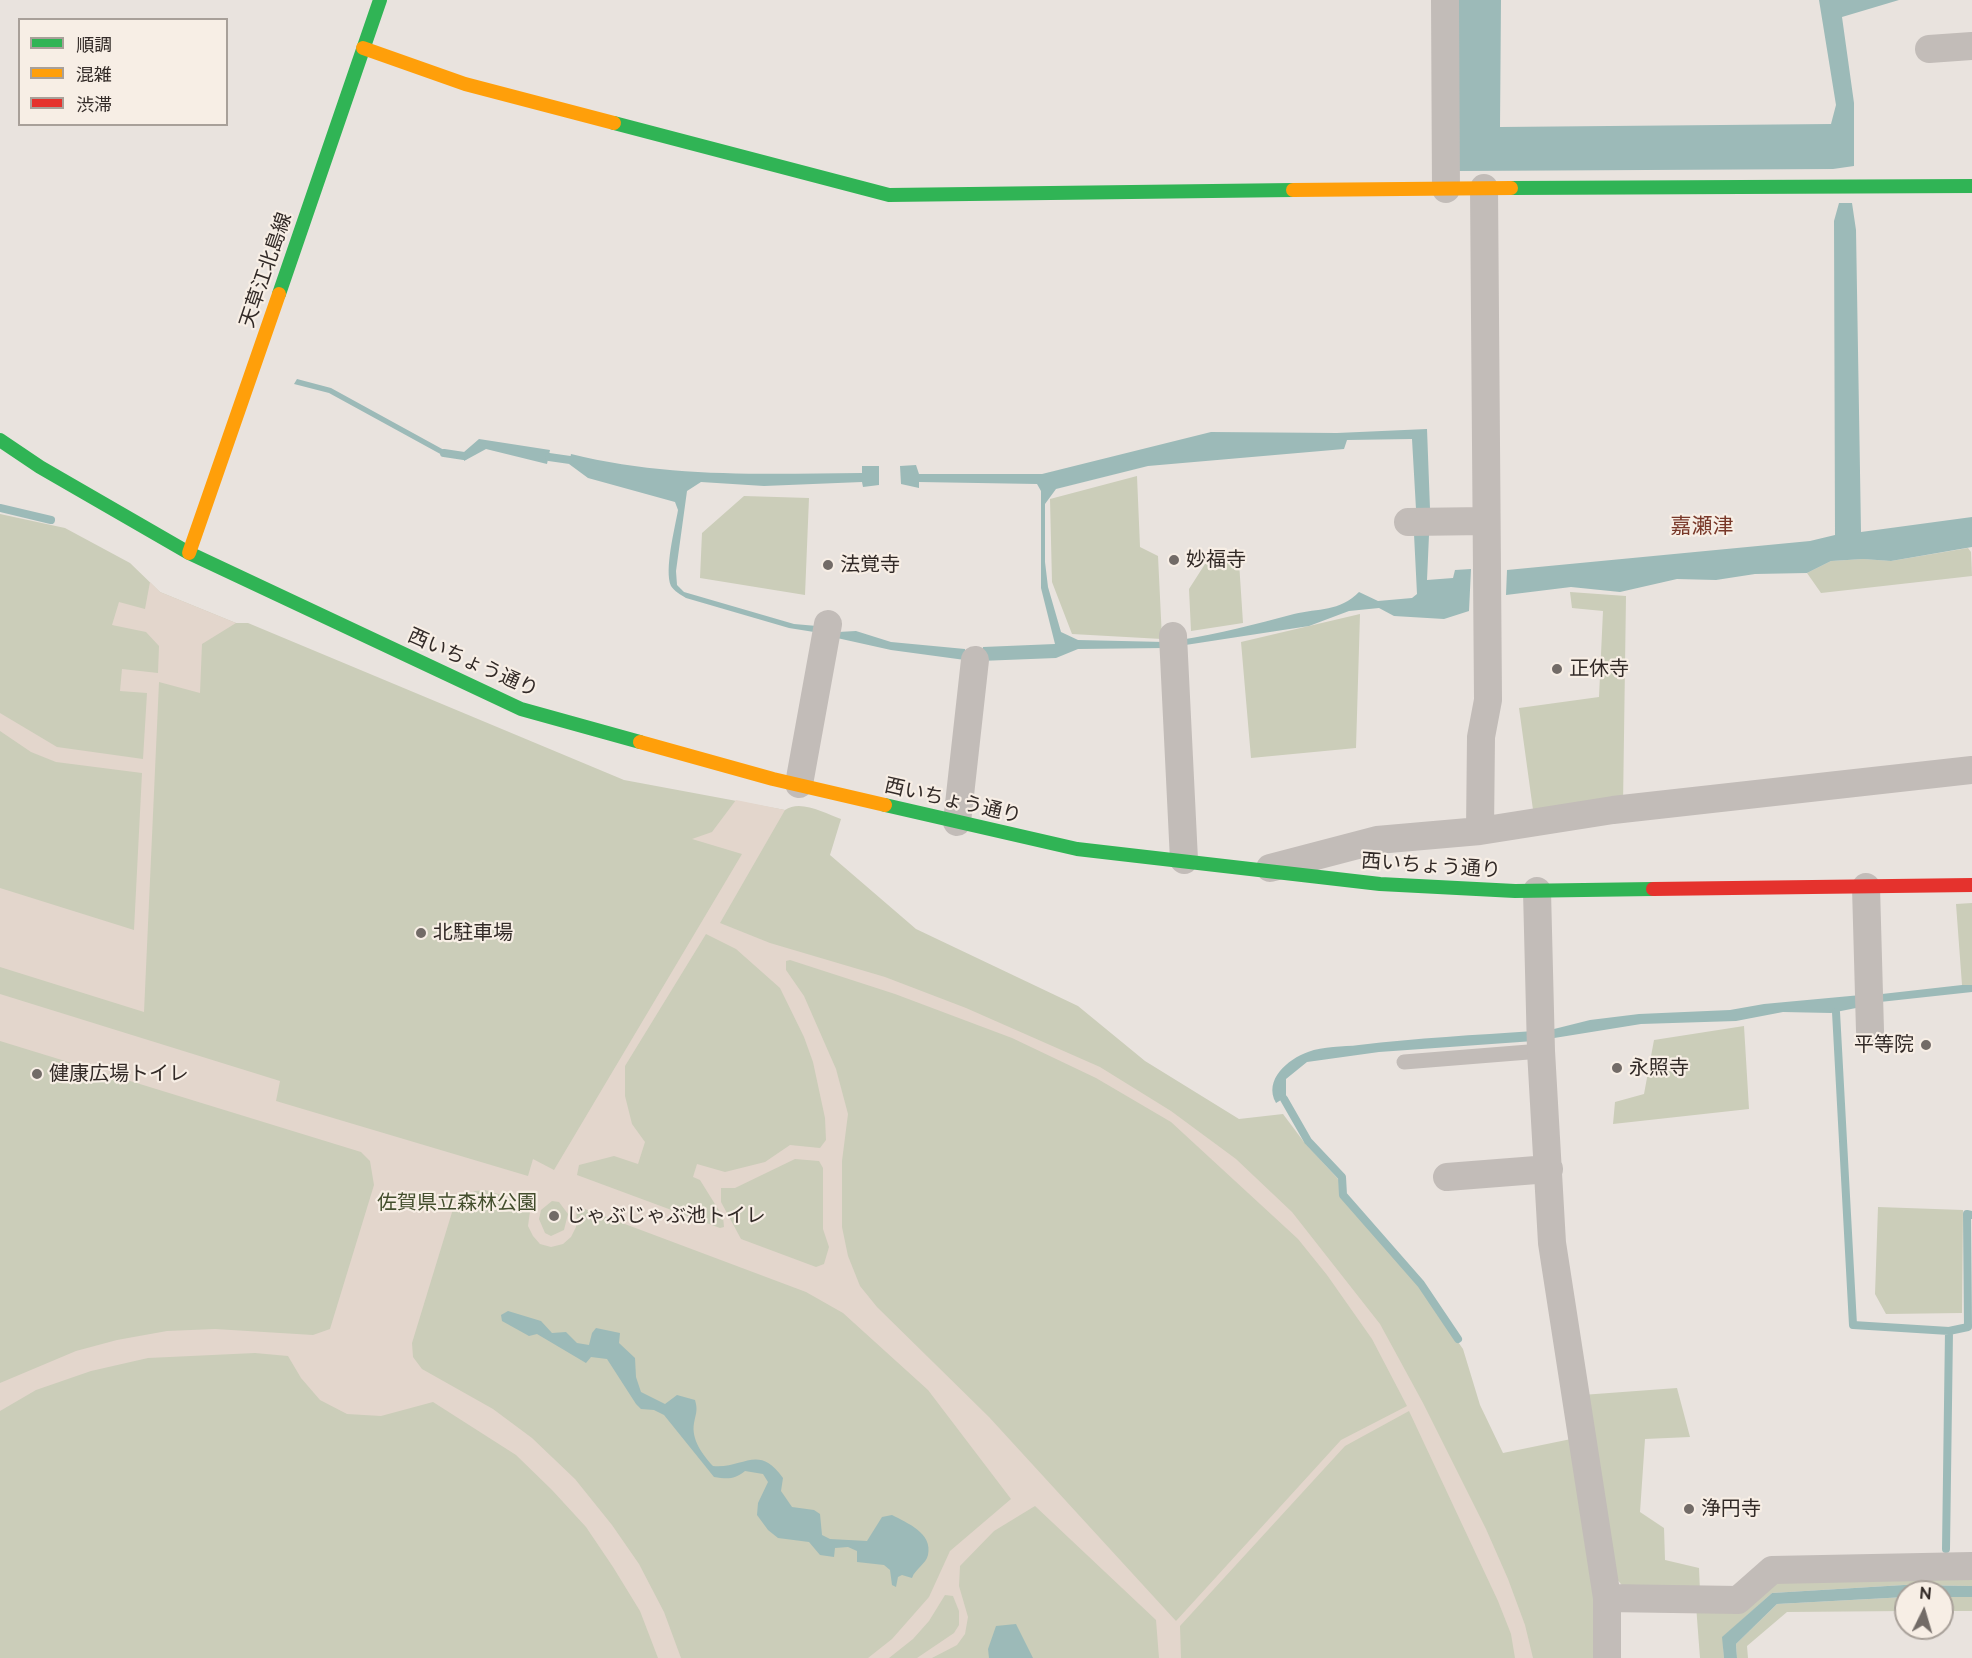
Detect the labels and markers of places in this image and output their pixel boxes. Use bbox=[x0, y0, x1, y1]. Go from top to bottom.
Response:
place label: 妙福寺 bbox=[1186, 548, 1246, 572]
place label: 法覚寺 bbox=[840, 553, 900, 577]
marker: 妙福寺 bbox=[1167, 553, 1181, 567]
marker: 法覚寺 bbox=[821, 558, 835, 572]
place label: 正休寺 bbox=[1569, 657, 1629, 681]
marker: 正休寺 bbox=[1550, 662, 1564, 676]
place label: 北駐車場 bbox=[433, 921, 513, 945]
marker: 北駐車場 bbox=[414, 926, 428, 940]
place label: 平等院 bbox=[1854, 1033, 1914, 1057]
marker: 平等院 bbox=[1919, 1038, 1933, 1052]
place label: 永照寺 bbox=[1629, 1056, 1689, 1080]
marker: 永照寺 bbox=[1610, 1061, 1624, 1075]
place label: 健康広場トイレ bbox=[49, 1062, 189, 1086]
marker: 健康広場トイレ bbox=[30, 1067, 44, 1081]
place label: じゃぶじゃぶ池トイレ bbox=[566, 1204, 766, 1228]
marker: じゃぶじゃぶ池トイレ bbox=[547, 1209, 561, 1223]
place label: 浄円寺 bbox=[1701, 1497, 1761, 1521]
marker: 浄円寺 bbox=[1682, 1502, 1696, 1516]

